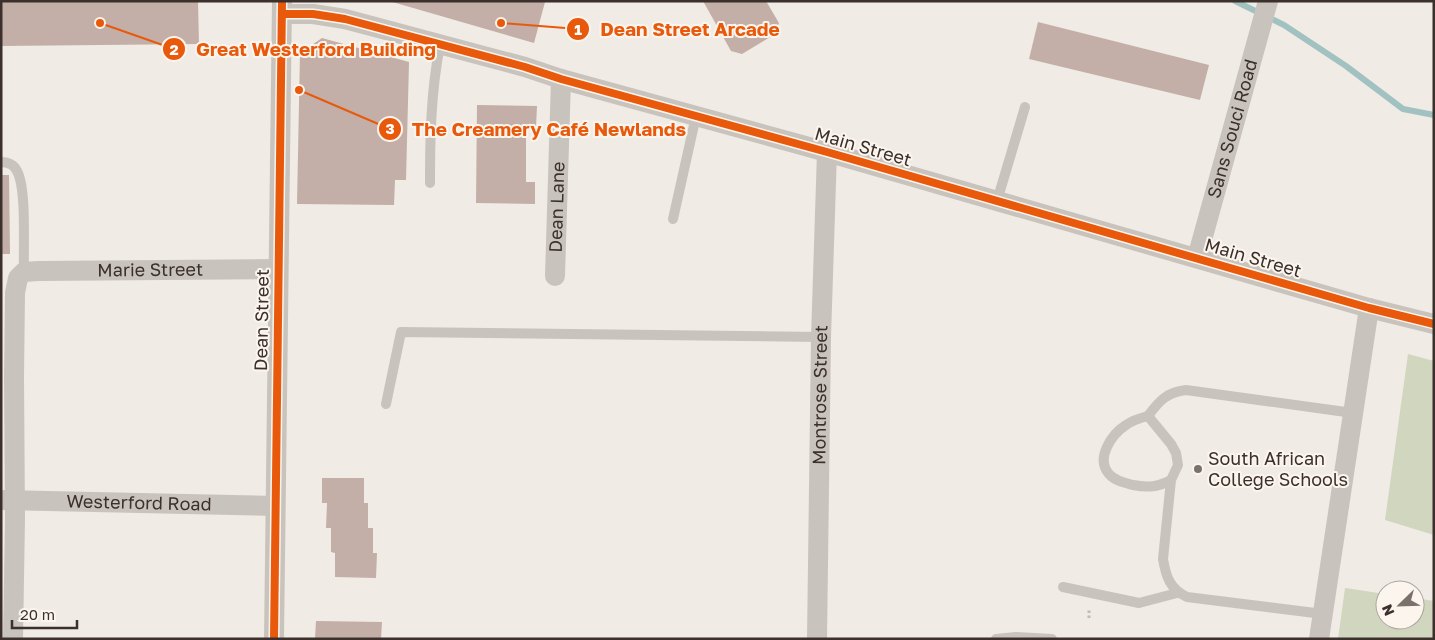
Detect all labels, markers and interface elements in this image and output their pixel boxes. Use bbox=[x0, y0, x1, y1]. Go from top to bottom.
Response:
callout: Dean Street Arcade bbox=[565, 12, 790, 46]
text: Dean Street Arcade bbox=[600, 17, 780, 40]
text: 1 bbox=[574, 20, 582, 38]
callout: Great Westerford Building bbox=[161, 32, 446, 66]
text: Great Westerford Building bbox=[196, 37, 436, 60]
text: 2 bbox=[169, 40, 179, 58]
street label: Sans Souci Road bbox=[1202, 57, 1261, 201]
callout: The Creamery Café Newlands bbox=[377, 112, 697, 146]
text: The Creamery Café Newlands bbox=[412, 117, 687, 140]
text: 3 bbox=[385, 119, 395, 137]
street label: Main Street bbox=[813, 122, 914, 170]
street label: Dean Lane bbox=[544, 161, 568, 253]
street label: Main Street bbox=[1203, 233, 1304, 281]
street label: Marie Street bbox=[97, 258, 203, 281]
street label: Dean Street bbox=[249, 269, 273, 371]
street label: Montrose Street bbox=[807, 325, 831, 465]
place label: South African College Schools bbox=[1208, 447, 1348, 490]
marker: South African College Schools bbox=[1192, 463, 1204, 475]
street label: Westerford Road bbox=[66, 489, 212, 515]
north arrow bbox=[1375, 580, 1425, 630]
scale bar bbox=[12, 598, 78, 630]
text: N bbox=[1378, 602, 1397, 618]
text: 20 m bbox=[20, 605, 55, 623]

